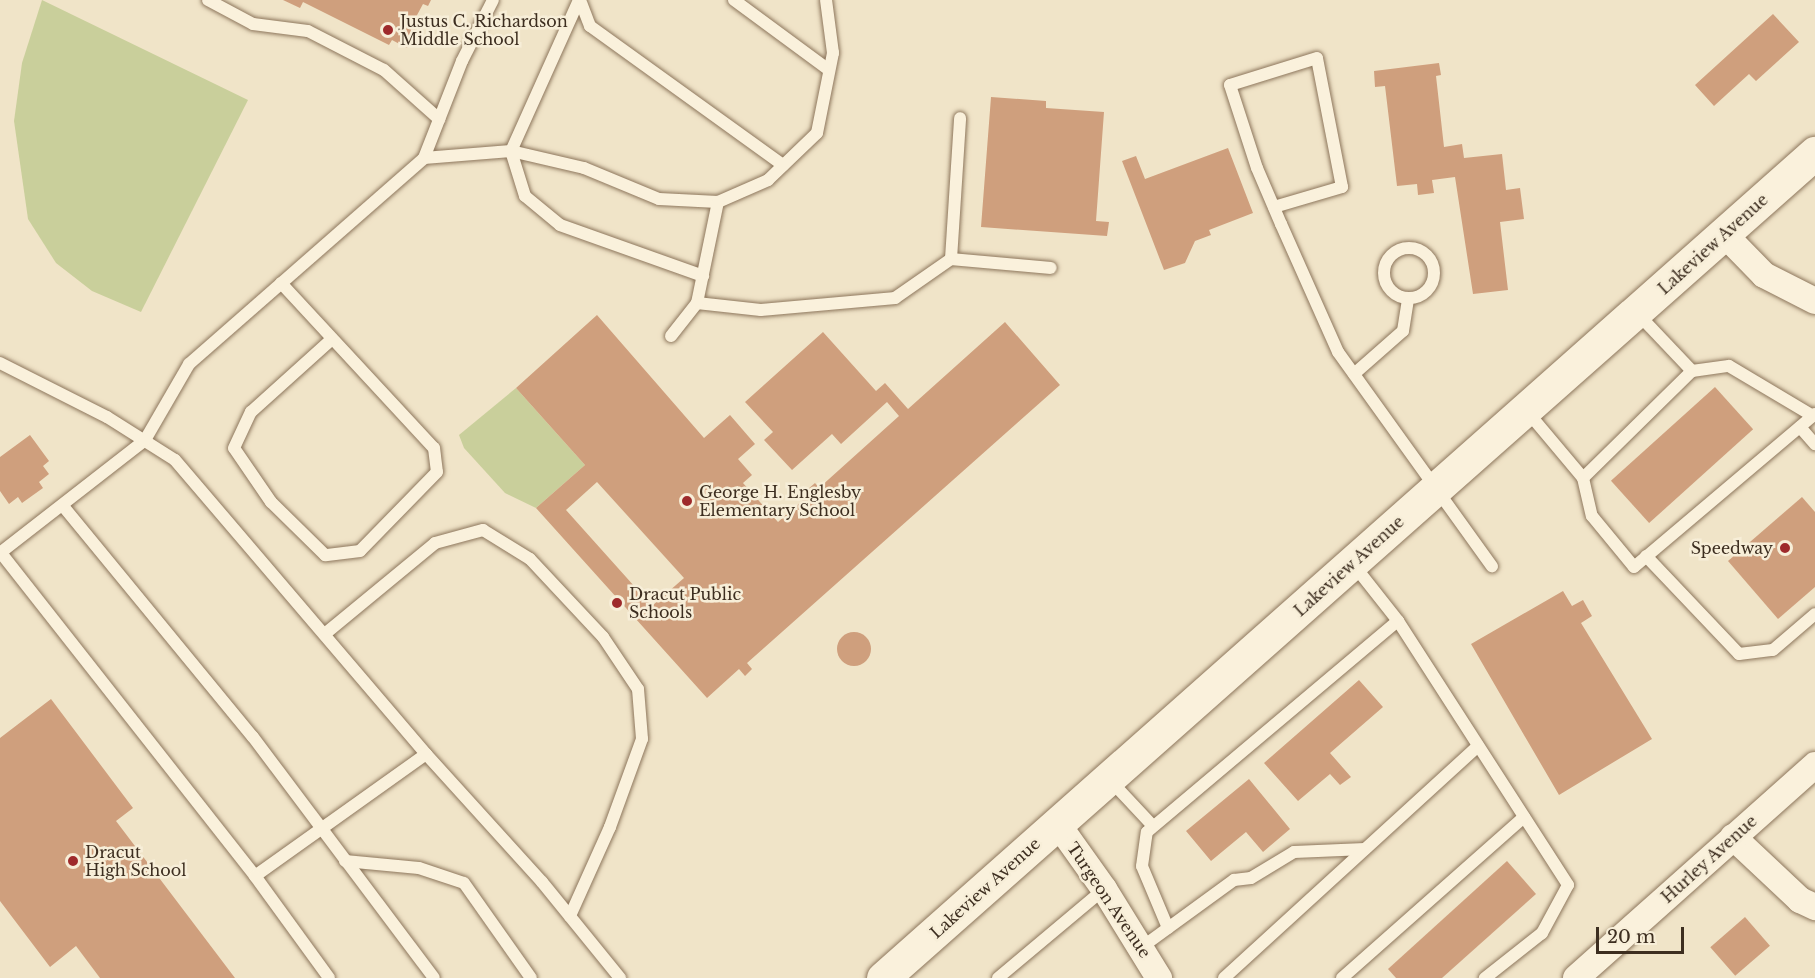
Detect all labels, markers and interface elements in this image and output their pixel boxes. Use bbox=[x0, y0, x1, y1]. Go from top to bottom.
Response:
place label: Justus C. Richardson Middle School bbox=[400, 11, 568, 49]
marker: Justus C. Richardson Middle School bbox=[381, 23, 395, 37]
street label: Lakeview Avenue bbox=[1654, 189, 1772, 299]
place label: George H. Englesby Elementary School bbox=[699, 482, 861, 520]
marker: George H. Englesby Elementary School bbox=[680, 494, 694, 508]
street label: Lakeview Avenue bbox=[1290, 511, 1408, 621]
place label: Speedway bbox=[1691, 538, 1773, 558]
marker: Speedway bbox=[1778, 541, 1792, 555]
place label: Dracut Public Schools bbox=[629, 584, 741, 622]
marker: Dracut Public Schools bbox=[610, 596, 624, 610]
street label: Hurley Avenue bbox=[1657, 811, 1761, 907]
street label: Lakeview Avenue bbox=[926, 833, 1044, 943]
street label: Turgeon Avenue bbox=[1063, 838, 1155, 962]
place label: Dracut High School bbox=[85, 842, 186, 880]
marker: Dracut High School bbox=[66, 854, 80, 868]
scale bar bbox=[1599, 915, 1688, 953]
text: 20 m bbox=[1607, 926, 1655, 948]

